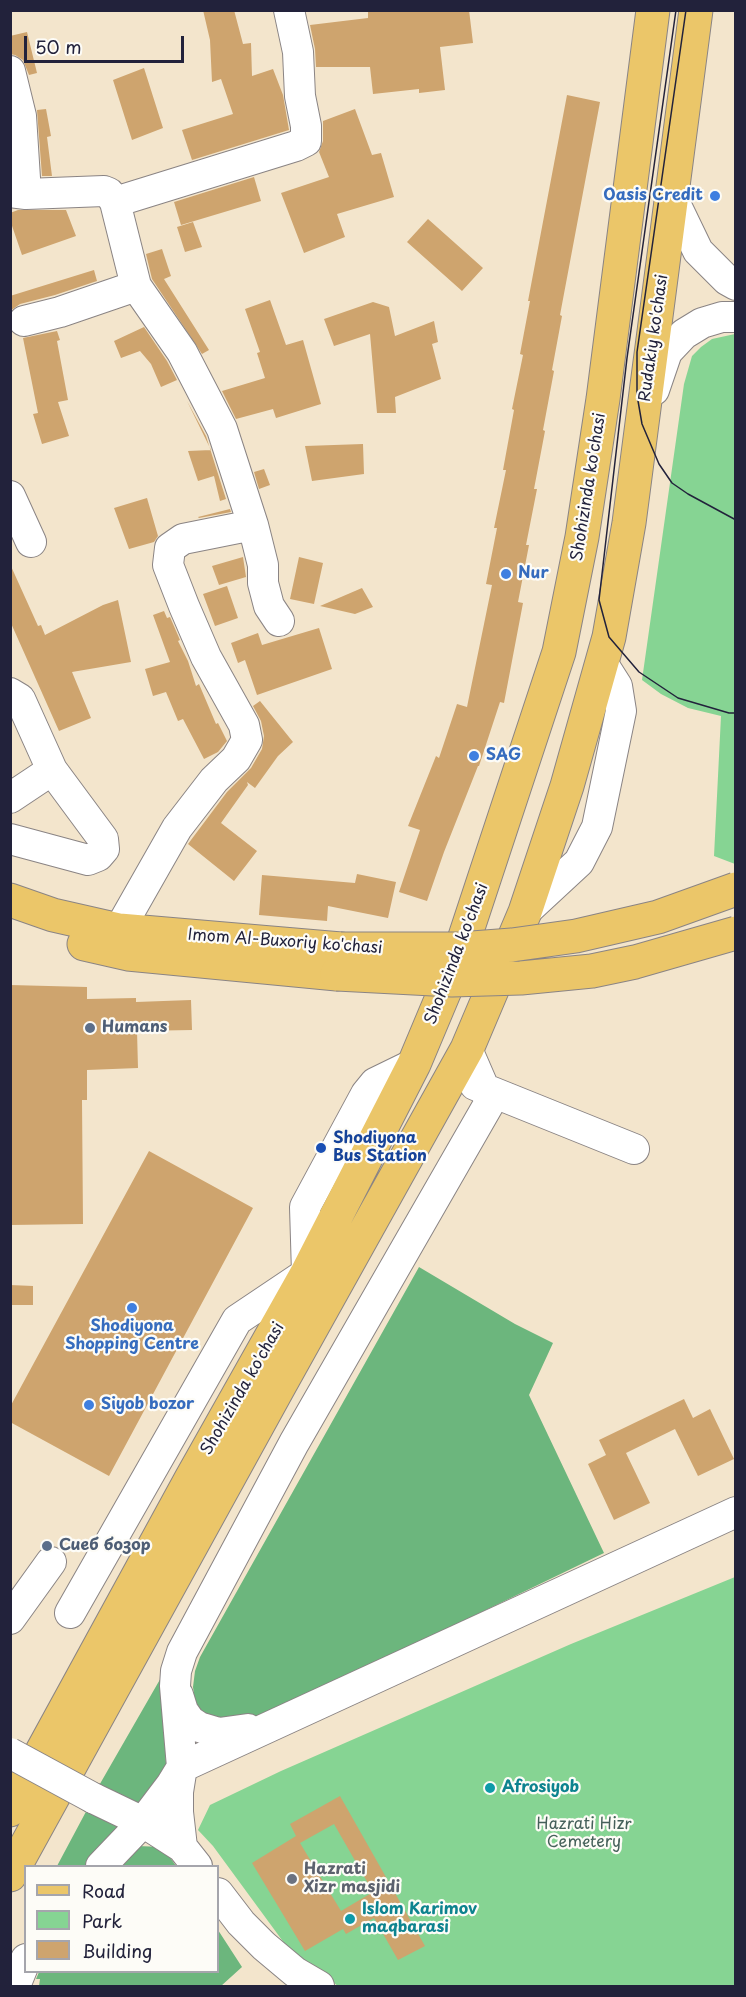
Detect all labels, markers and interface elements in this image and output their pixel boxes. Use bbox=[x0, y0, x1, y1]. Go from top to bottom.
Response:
scale bar bbox=[27, 24, 188, 62]
text: 50 m bbox=[35, 33, 82, 60]
place label: Oasis Credit bbox=[603, 186, 703, 206]
marker: Oasis Credit bbox=[708, 189, 722, 203]
street label: Rudakiy ko'chasi bbox=[636, 273, 672, 403]
street label: Shohizinda ko'chasi bbox=[568, 412, 610, 562]
place label: Nur bbox=[518, 564, 549, 584]
marker: Nur bbox=[499, 567, 513, 581]
place label: SAG bbox=[486, 746, 521, 766]
marker: SAG bbox=[467, 749, 481, 763]
street label: Shohizinda ko'chasi bbox=[421, 881, 493, 1027]
street label: Imom Al-Buxoriy ko'chasi bbox=[187, 926, 383, 958]
place label: Humans bbox=[102, 1018, 167, 1038]
marker: Humans bbox=[83, 1021, 97, 1035]
place label: Shodiyona Bus Station bbox=[333, 1129, 427, 1167]
marker: Shodiyona Bus Station bbox=[314, 1141, 328, 1155]
marker: Shodiyona Shopping Centre bbox=[125, 1301, 139, 1315]
place label: Shodiyona Shopping Centre bbox=[65, 1317, 199, 1355]
street label: Shohizinda ko'chasi bbox=[197, 1319, 289, 1459]
place label: Siyob bozor bbox=[101, 1395, 194, 1415]
marker: Siyob bozor bbox=[82, 1398, 96, 1412]
place label: Сиеб бозор bbox=[59, 1536, 151, 1556]
marker: Сиеб бозор bbox=[40, 1539, 54, 1553]
place label: Afrosiyob bbox=[502, 1778, 579, 1798]
marker: Afrosiyob bbox=[483, 1781, 497, 1795]
park label: Hazrati Hizr Cemetery bbox=[536, 1815, 632, 1853]
place label: Hazrati Xizr masjidi bbox=[304, 1860, 400, 1898]
legend bbox=[24, 1865, 219, 1973]
marker: Hazrati Xizr masjidi bbox=[285, 1872, 299, 1886]
text: Road bbox=[82, 1877, 126, 1904]
place label: Islom Karimov maqbarasi bbox=[362, 1900, 477, 1938]
text: Park bbox=[82, 1907, 122, 1934]
marker: Islom Karimov maqbarasi bbox=[343, 1912, 357, 1926]
text: Building bbox=[82, 1937, 152, 1964]

